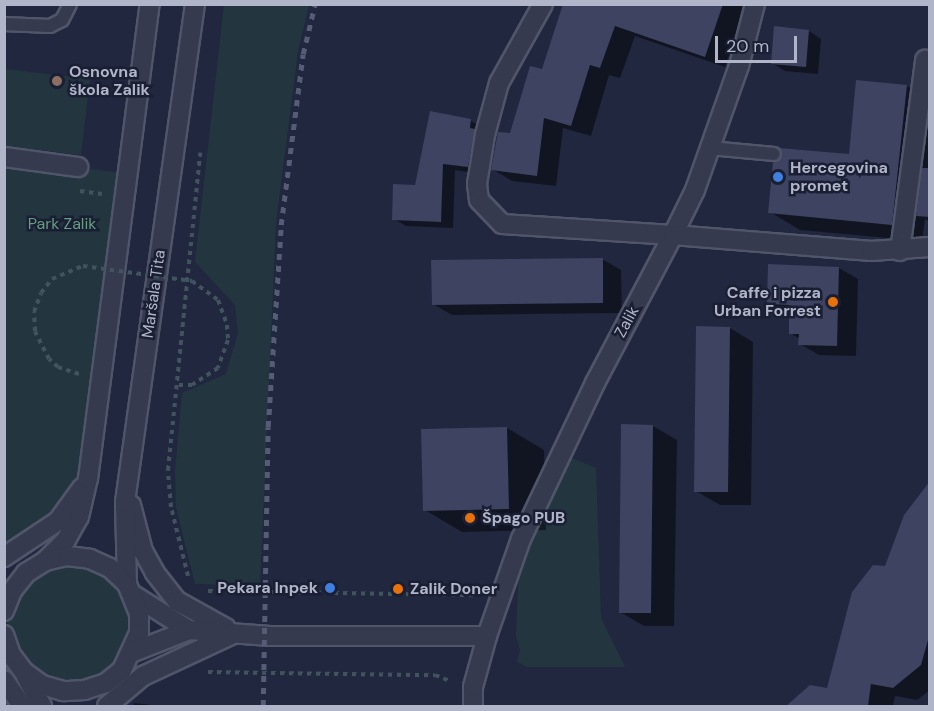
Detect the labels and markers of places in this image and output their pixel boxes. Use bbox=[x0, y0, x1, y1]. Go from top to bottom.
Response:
place label: Osnovna škola Zalik bbox=[69, 62, 150, 100]
marker: Osnovna škola Zalik bbox=[50, 74, 64, 88]
place label: Hercegovina promet bbox=[790, 158, 888, 196]
marker: Hercegovina promet bbox=[771, 170, 785, 184]
place label: Caffe i pizza Urban Forrest bbox=[714, 283, 821, 321]
marker: Caffe i pizza Urban Forrest bbox=[826, 295, 840, 309]
place label: Špago PUB bbox=[482, 508, 565, 528]
marker: Špago PUB bbox=[463, 511, 477, 525]
place label: Pekara Inpek bbox=[217, 578, 318, 598]
place label: Zalik Doner bbox=[410, 579, 497, 599]
marker: Pekara Inpek bbox=[323, 581, 337, 595]
marker: Zalik Doner bbox=[391, 582, 405, 596]

